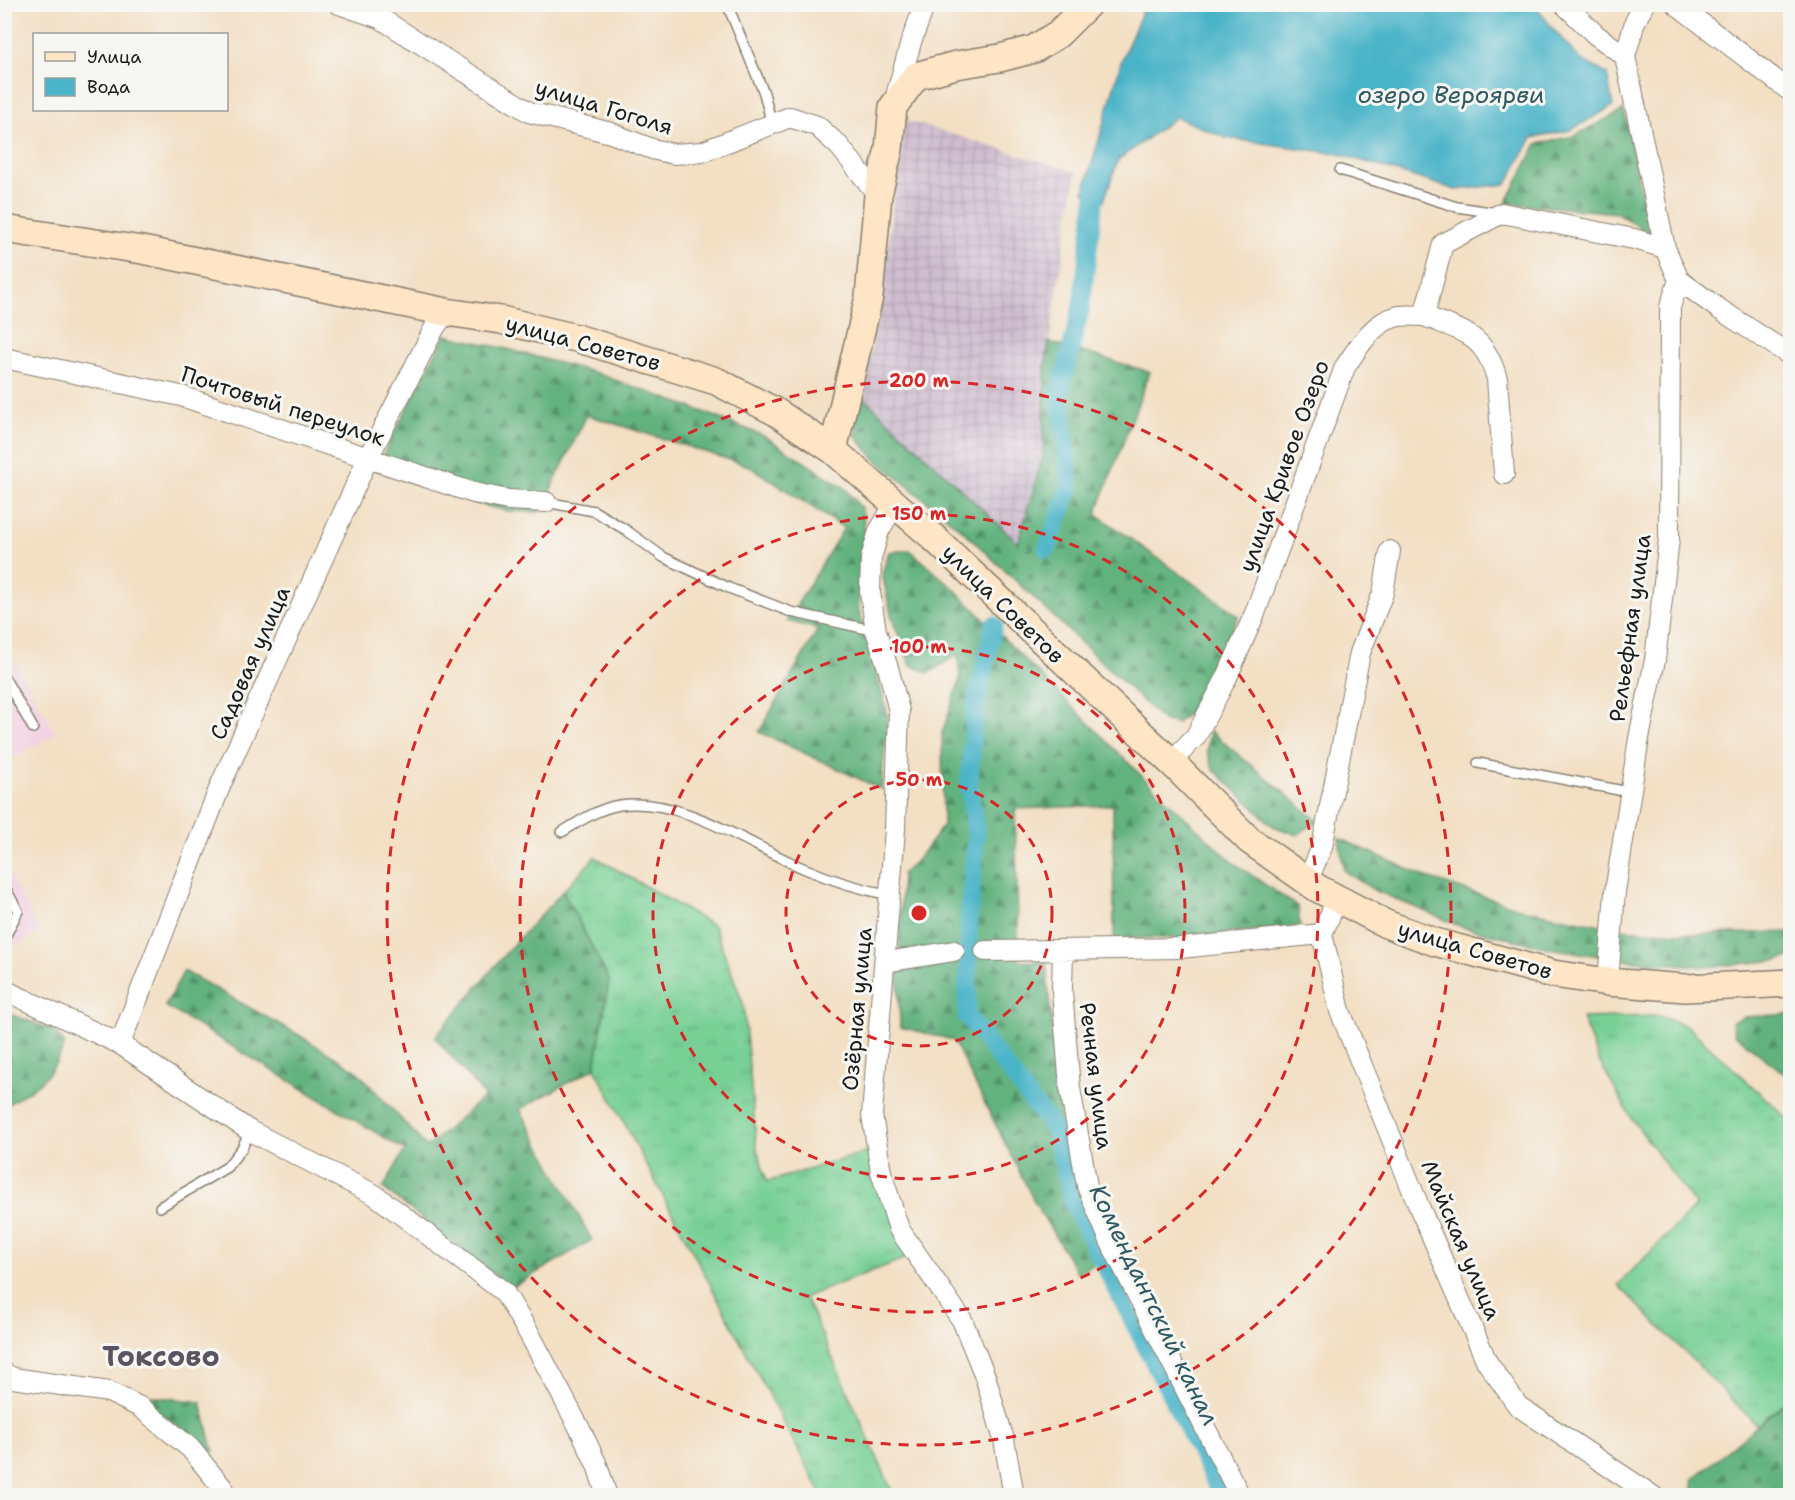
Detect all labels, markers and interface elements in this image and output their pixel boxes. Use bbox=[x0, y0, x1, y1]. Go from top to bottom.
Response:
legend bbox=[33, 33, 228, 111]
text: Улица bbox=[87, 45, 141, 69]
street label: улица Гоголя bbox=[532, 72, 676, 142]
text: Вода bbox=[87, 75, 130, 99]
water label: озеро Вероярви bbox=[1357, 79, 1545, 111]
street label: улица Советов bbox=[502, 308, 664, 378]
street label: улица Кривое Озеро bbox=[1232, 356, 1336, 576]
street label: Почтовый переулок bbox=[178, 359, 389, 453]
text: 200 m bbox=[889, 369, 950, 393]
text: 150 m bbox=[892, 502, 947, 526]
street label: Рельефная улица bbox=[1602, 532, 1658, 724]
street label: улица Советов bbox=[936, 538, 1070, 670]
street label: Садовая улица bbox=[203, 581, 297, 744]
text: 100 m bbox=[891, 635, 947, 659]
text: 50 m bbox=[896, 768, 943, 792]
centre of rings bbox=[909, 903, 929, 923]
street label: улица Советов bbox=[1394, 914, 1556, 986]
street label: Озёрная улица bbox=[835, 926, 879, 1092]
street label: Речная улица bbox=[1073, 1001, 1119, 1152]
street label: Майская улица bbox=[1414, 1156, 1508, 1325]
water label: Комендантский канал bbox=[1082, 1179, 1226, 1431]
district label: Токсово bbox=[102, 1337, 220, 1375]

